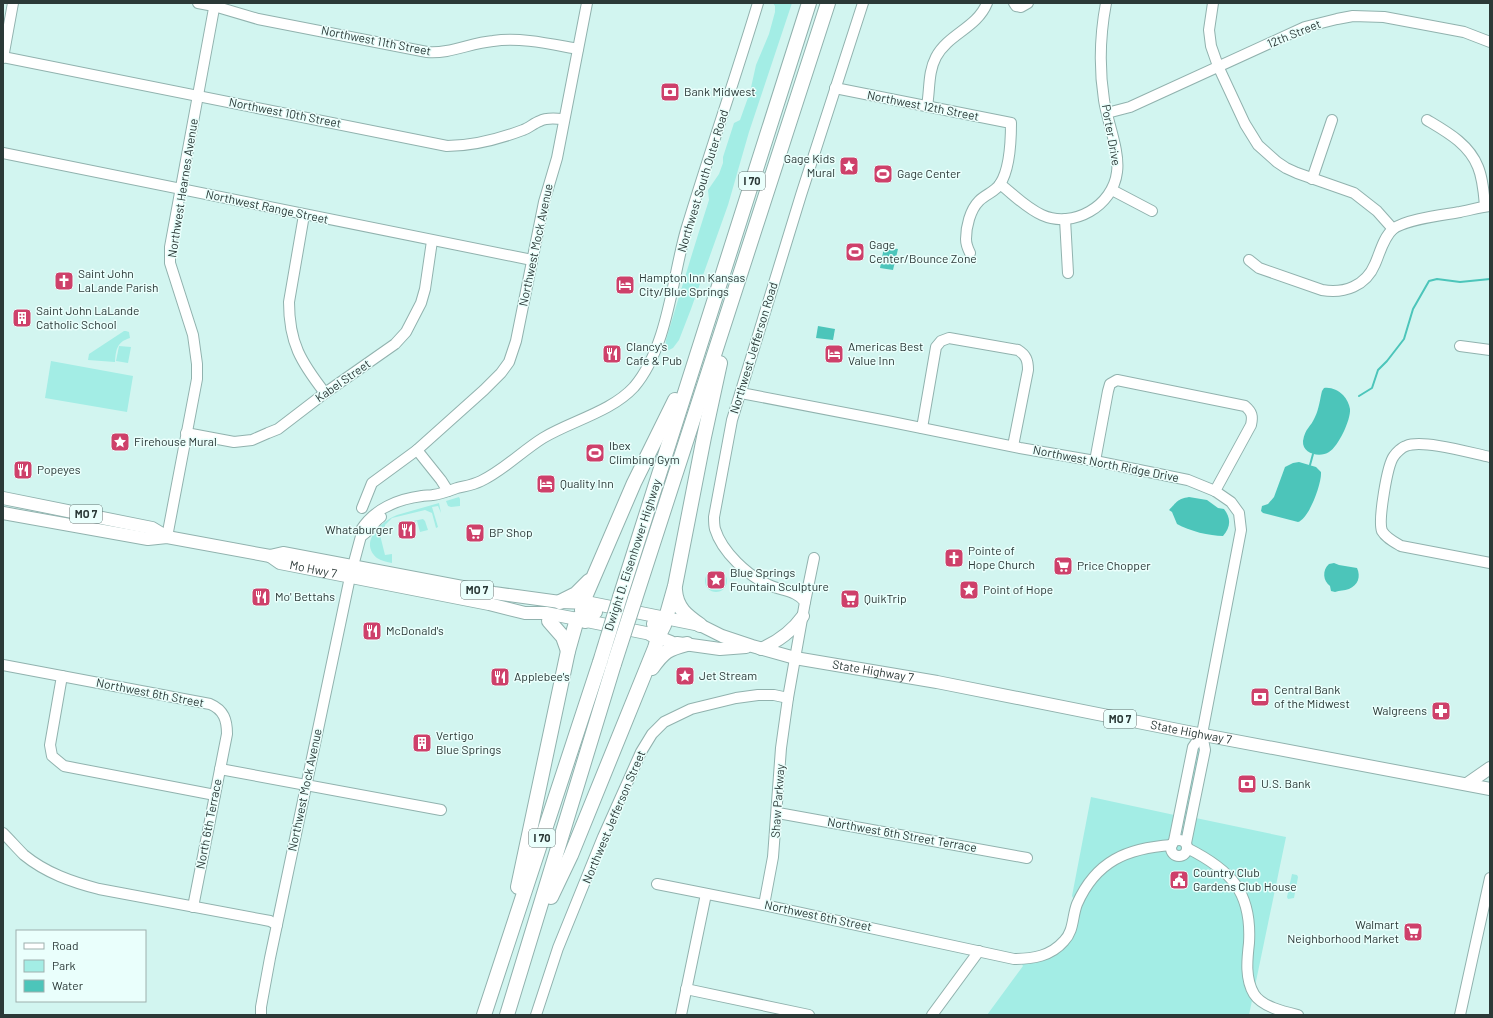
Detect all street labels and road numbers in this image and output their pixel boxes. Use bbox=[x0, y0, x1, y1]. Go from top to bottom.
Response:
street label: 12th Street bbox=[1265, 16, 1323, 50]
street label: Northwest 11th Street bbox=[320, 22, 432, 58]
street label: Northwest 12th Street bbox=[866, 87, 980, 123]
street label: Northwest 10th Street bbox=[228, 94, 343, 130]
street label: Porter Drive bbox=[1100, 103, 1124, 167]
street label: Northwest South Outer Road bbox=[674, 108, 730, 254]
street label: Northwest Hearnes Avenue bbox=[164, 117, 200, 259]
road number: I 70 bbox=[739, 172, 765, 190]
street label: Northwest Mock Avenue bbox=[515, 182, 555, 307]
street label: Northwest Range Street bbox=[205, 186, 330, 226]
street label: Northwest Jefferson Road bbox=[726, 280, 780, 415]
street label: Kabel Street bbox=[312, 356, 373, 404]
street label: Northwest North Ridge Drive bbox=[1032, 442, 1180, 484]
street label: Dwight D. Eisenhower Highway bbox=[601, 477, 663, 632]
road number: MO 7 bbox=[70, 505, 102, 523]
street label: Mo Hwy 7 bbox=[289, 557, 338, 580]
road number: MO 7 bbox=[461, 581, 493, 599]
street label: State Highway 7 bbox=[831, 656, 915, 684]
street label: Northwest 6th Street bbox=[95, 675, 205, 709]
road number: MO 7 bbox=[1104, 710, 1136, 728]
street label: State Highway 7 bbox=[1149, 717, 1233, 746]
street label: Northwest Mock Avenue bbox=[284, 727, 324, 852]
street label: Northwest Jefferson Street bbox=[579, 748, 647, 885]
street label: Shaw Parkway bbox=[767, 763, 787, 838]
street label: North 6th Terrace bbox=[192, 777, 224, 870]
street label: Northwest 6th Street Terrace bbox=[826, 814, 978, 854]
road number: I 70 bbox=[529, 829, 555, 847]
street label: Northwest 6th Street bbox=[763, 897, 873, 933]

